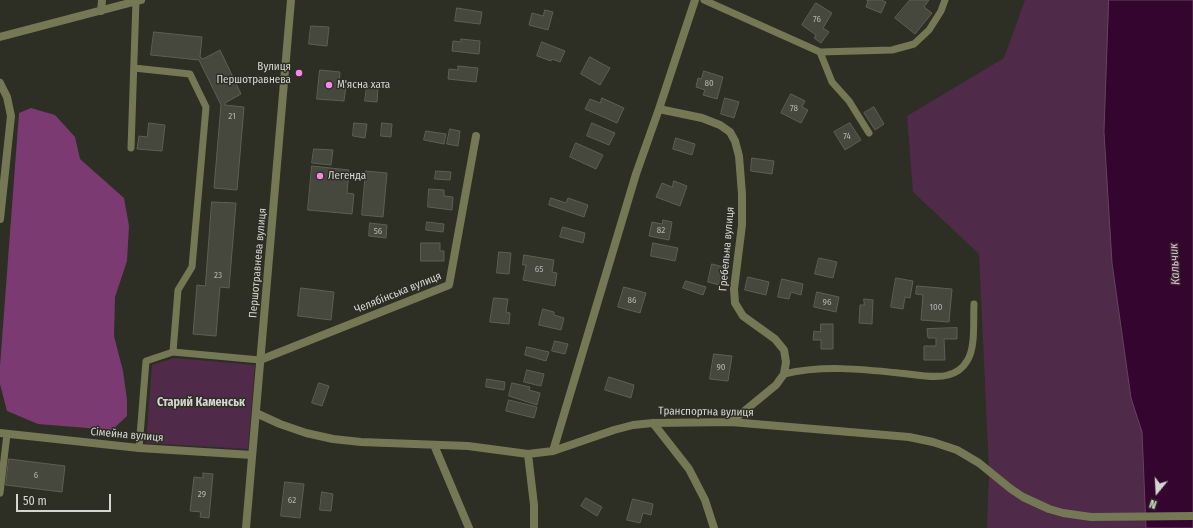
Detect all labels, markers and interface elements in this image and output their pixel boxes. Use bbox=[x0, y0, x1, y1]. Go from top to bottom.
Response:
house number: 76 bbox=[813, 14, 821, 24]
place label: Вулиця Першотравнева bbox=[216, 60, 291, 86]
marker: Вулиця Першотравнева bbox=[294, 68, 304, 78]
place label: М'ясна хата bbox=[337, 78, 390, 92]
house number: 80 bbox=[704, 78, 714, 88]
marker: М'ясна хата bbox=[324, 80, 334, 90]
house number: 78 bbox=[790, 103, 798, 113]
house number: 21 bbox=[228, 111, 236, 121]
house number: 74 bbox=[843, 131, 851, 141]
place label: Легенда bbox=[328, 169, 366, 183]
marker: Легенда bbox=[315, 171, 325, 181]
street label: Гребельна вулиця bbox=[717, 206, 737, 292]
street label: Першотравнева вулиця bbox=[247, 208, 269, 318]
house number: 82 bbox=[657, 225, 665, 235]
house number: 56 bbox=[374, 226, 382, 236]
water label: Кальчик bbox=[1167, 243, 1183, 285]
house number: 65 bbox=[535, 264, 543, 274]
house number: 23 bbox=[214, 270, 222, 280]
street label: Челябінська вулиця bbox=[353, 270, 443, 316]
house number: 86 bbox=[628, 295, 636, 305]
house number: 96 bbox=[823, 297, 831, 307]
house number: 100 bbox=[930, 302, 942, 312]
house number: 90 bbox=[716, 362, 726, 372]
district label: Старий Каменськ bbox=[157, 396, 245, 410]
street label: Транспортна вулиця bbox=[658, 405, 754, 419]
street label: Сімейна вулиця bbox=[90, 425, 164, 445]
house number: 6 bbox=[34, 470, 38, 480]
north arrow bbox=[1137, 472, 1177, 512]
scale bar bbox=[18, 486, 113, 512]
house number: 29 bbox=[198, 489, 206, 499]
text: 50 m bbox=[23, 494, 47, 508]
house number: 62 bbox=[288, 495, 296, 505]
text: N bbox=[1148, 497, 1158, 511]

